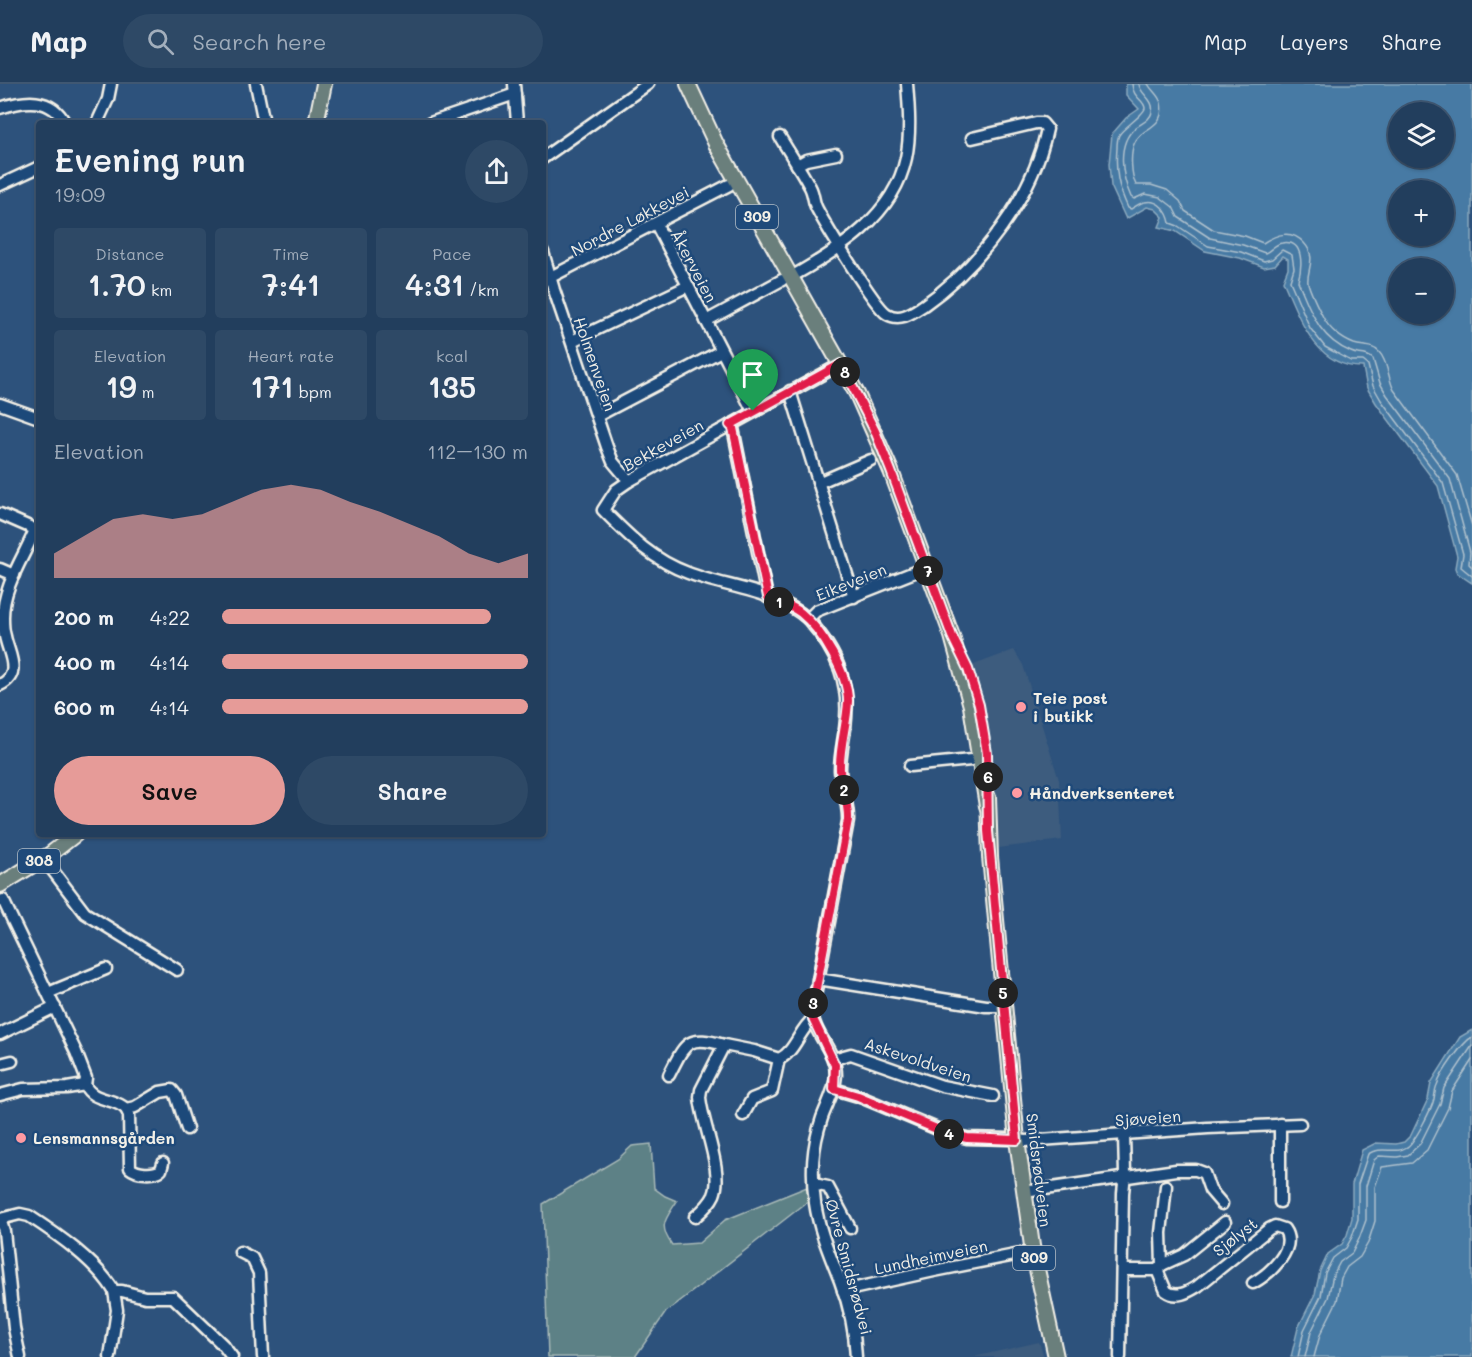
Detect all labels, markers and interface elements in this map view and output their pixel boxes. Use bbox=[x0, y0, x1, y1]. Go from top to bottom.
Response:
search box bbox=[123, 14, 543, 68]
text: Map bbox=[30, 23, 87, 59]
icon: search bbox=[144, 25, 177, 58]
text: Search here bbox=[192, 27, 326, 56]
text: Map bbox=[1204, 28, 1247, 55]
text: Layers bbox=[1280, 28, 1349, 55]
text: Share bbox=[1382, 28, 1442, 55]
map controls bbox=[1388, 102, 1454, 324]
button: layers bbox=[1388, 102, 1454, 168]
text: Evening run bbox=[54, 137, 246, 180]
button: share bbox=[465, 140, 528, 203]
button: + bbox=[1388, 180, 1454, 246]
text: 19:09 bbox=[54, 181, 105, 207]
street label: Nordre Løkkevei bbox=[567, 181, 692, 261]
road number: 309 bbox=[736, 205, 778, 229]
street label: Åkerveien bbox=[666, 226, 722, 306]
text: Distance bbox=[96, 243, 164, 264]
text: Time bbox=[273, 243, 309, 264]
text: Pace bbox=[432, 243, 472, 264]
button: − bbox=[1388, 258, 1454, 324]
text: 1.70 bbox=[88, 264, 146, 304]
text: 7:41 bbox=[262, 264, 320, 304]
text: 4:31 bbox=[405, 264, 464, 304]
text: km bbox=[146, 279, 172, 300]
text: /km bbox=[464, 279, 499, 300]
street label: Holmenveien bbox=[570, 314, 621, 414]
text: Elevation bbox=[94, 345, 166, 366]
text: Heart rate bbox=[248, 345, 334, 366]
text: kcal bbox=[436, 345, 468, 366]
pin bbox=[727, 349, 778, 411]
pin: 8 bbox=[830, 357, 860, 387]
icon: arrive bbox=[736, 358, 769, 391]
text: 8 bbox=[840, 361, 850, 382]
text: 19 bbox=[105, 366, 137, 406]
text: 171 bbox=[250, 366, 294, 406]
text: 135 bbox=[428, 366, 476, 406]
text: m bbox=[137, 381, 155, 402]
text: bpm bbox=[294, 381, 332, 402]
street label: Bekkeveien bbox=[619, 414, 707, 475]
text: Elevation bbox=[54, 438, 144, 464]
text: 112–130 m bbox=[427, 438, 528, 464]
pin: 7 bbox=[913, 556, 943, 586]
street label: Eikeveien bbox=[812, 558, 889, 605]
text: 7 bbox=[924, 560, 932, 581]
pin: 1 bbox=[764, 587, 794, 617]
text: 1 bbox=[775, 591, 783, 612]
text: 200 m bbox=[54, 604, 114, 630]
text: 4:22 bbox=[150, 604, 190, 630]
text: 400 m bbox=[54, 649, 115, 675]
text: 4:14 bbox=[150, 649, 189, 675]
place label: Teie post i butikk bbox=[1033, 687, 1108, 726]
text: 600 m bbox=[54, 694, 115, 720]
text: 4:14 bbox=[150, 694, 189, 720]
marker: Teie post i butikk bbox=[1014, 700, 1028, 714]
button: Save bbox=[54, 756, 285, 825]
button: Share bbox=[297, 756, 528, 825]
pin: 6 bbox=[973, 762, 1003, 792]
text: 6 bbox=[983, 766, 993, 787]
pin: 2 bbox=[829, 775, 859, 805]
text: 2 bbox=[840, 779, 848, 800]
place label: Håndverksenteret bbox=[1029, 782, 1175, 803]
marker: Håndverksenteret bbox=[1010, 786, 1024, 800]
road number: 308 bbox=[18, 849, 60, 873]
pin: 5 bbox=[988, 978, 1018, 1008]
text: 5 bbox=[998, 982, 1008, 1003]
pin: 3 bbox=[798, 988, 828, 1018]
text: 3 bbox=[808, 992, 818, 1013]
street label: Askevoldveien bbox=[862, 1032, 974, 1087]
street label: Sjøveien bbox=[1114, 1105, 1182, 1130]
street label: Smidsrødveien bbox=[1022, 1112, 1057, 1228]
pin: 4 bbox=[934, 1119, 964, 1149]
text: 4 bbox=[944, 1123, 954, 1144]
place label: Lensmannsgården bbox=[33, 1127, 175, 1148]
marker: Lensmannsgården bbox=[14, 1131, 28, 1145]
street label: Øvre Smidsrødvei bbox=[821, 1197, 878, 1337]
street label: Sjølyst bbox=[1208, 1213, 1261, 1261]
street label: Lundheimveien bbox=[873, 1234, 989, 1279]
road number: 309 bbox=[1013, 1246, 1055, 1270]

